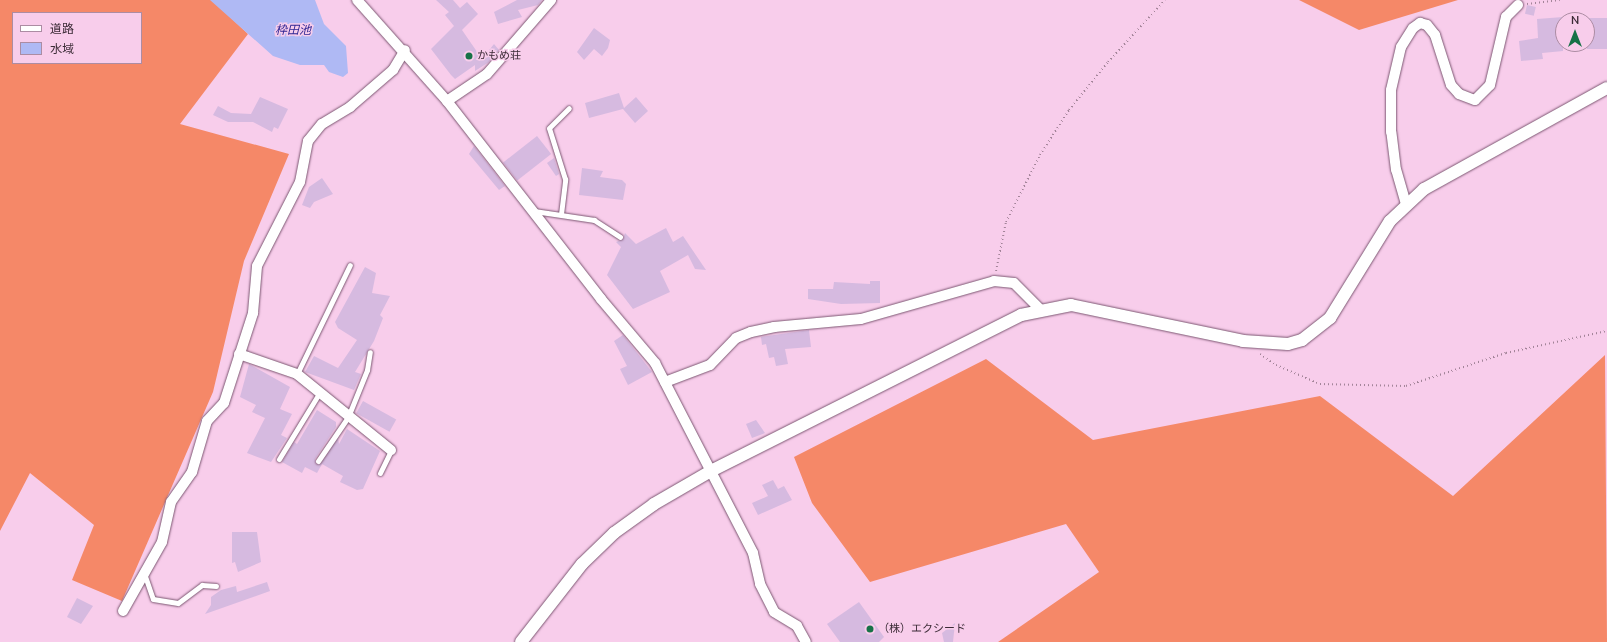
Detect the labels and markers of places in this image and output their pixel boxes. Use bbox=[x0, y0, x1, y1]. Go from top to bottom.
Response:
place label: かもめ荘 bbox=[477, 49, 521, 63]
marker: かもめ荘 bbox=[464, 51, 474, 61]
place label: （株）エクシード bbox=[878, 622, 966, 636]
marker: （株）エクシード bbox=[865, 624, 875, 634]

